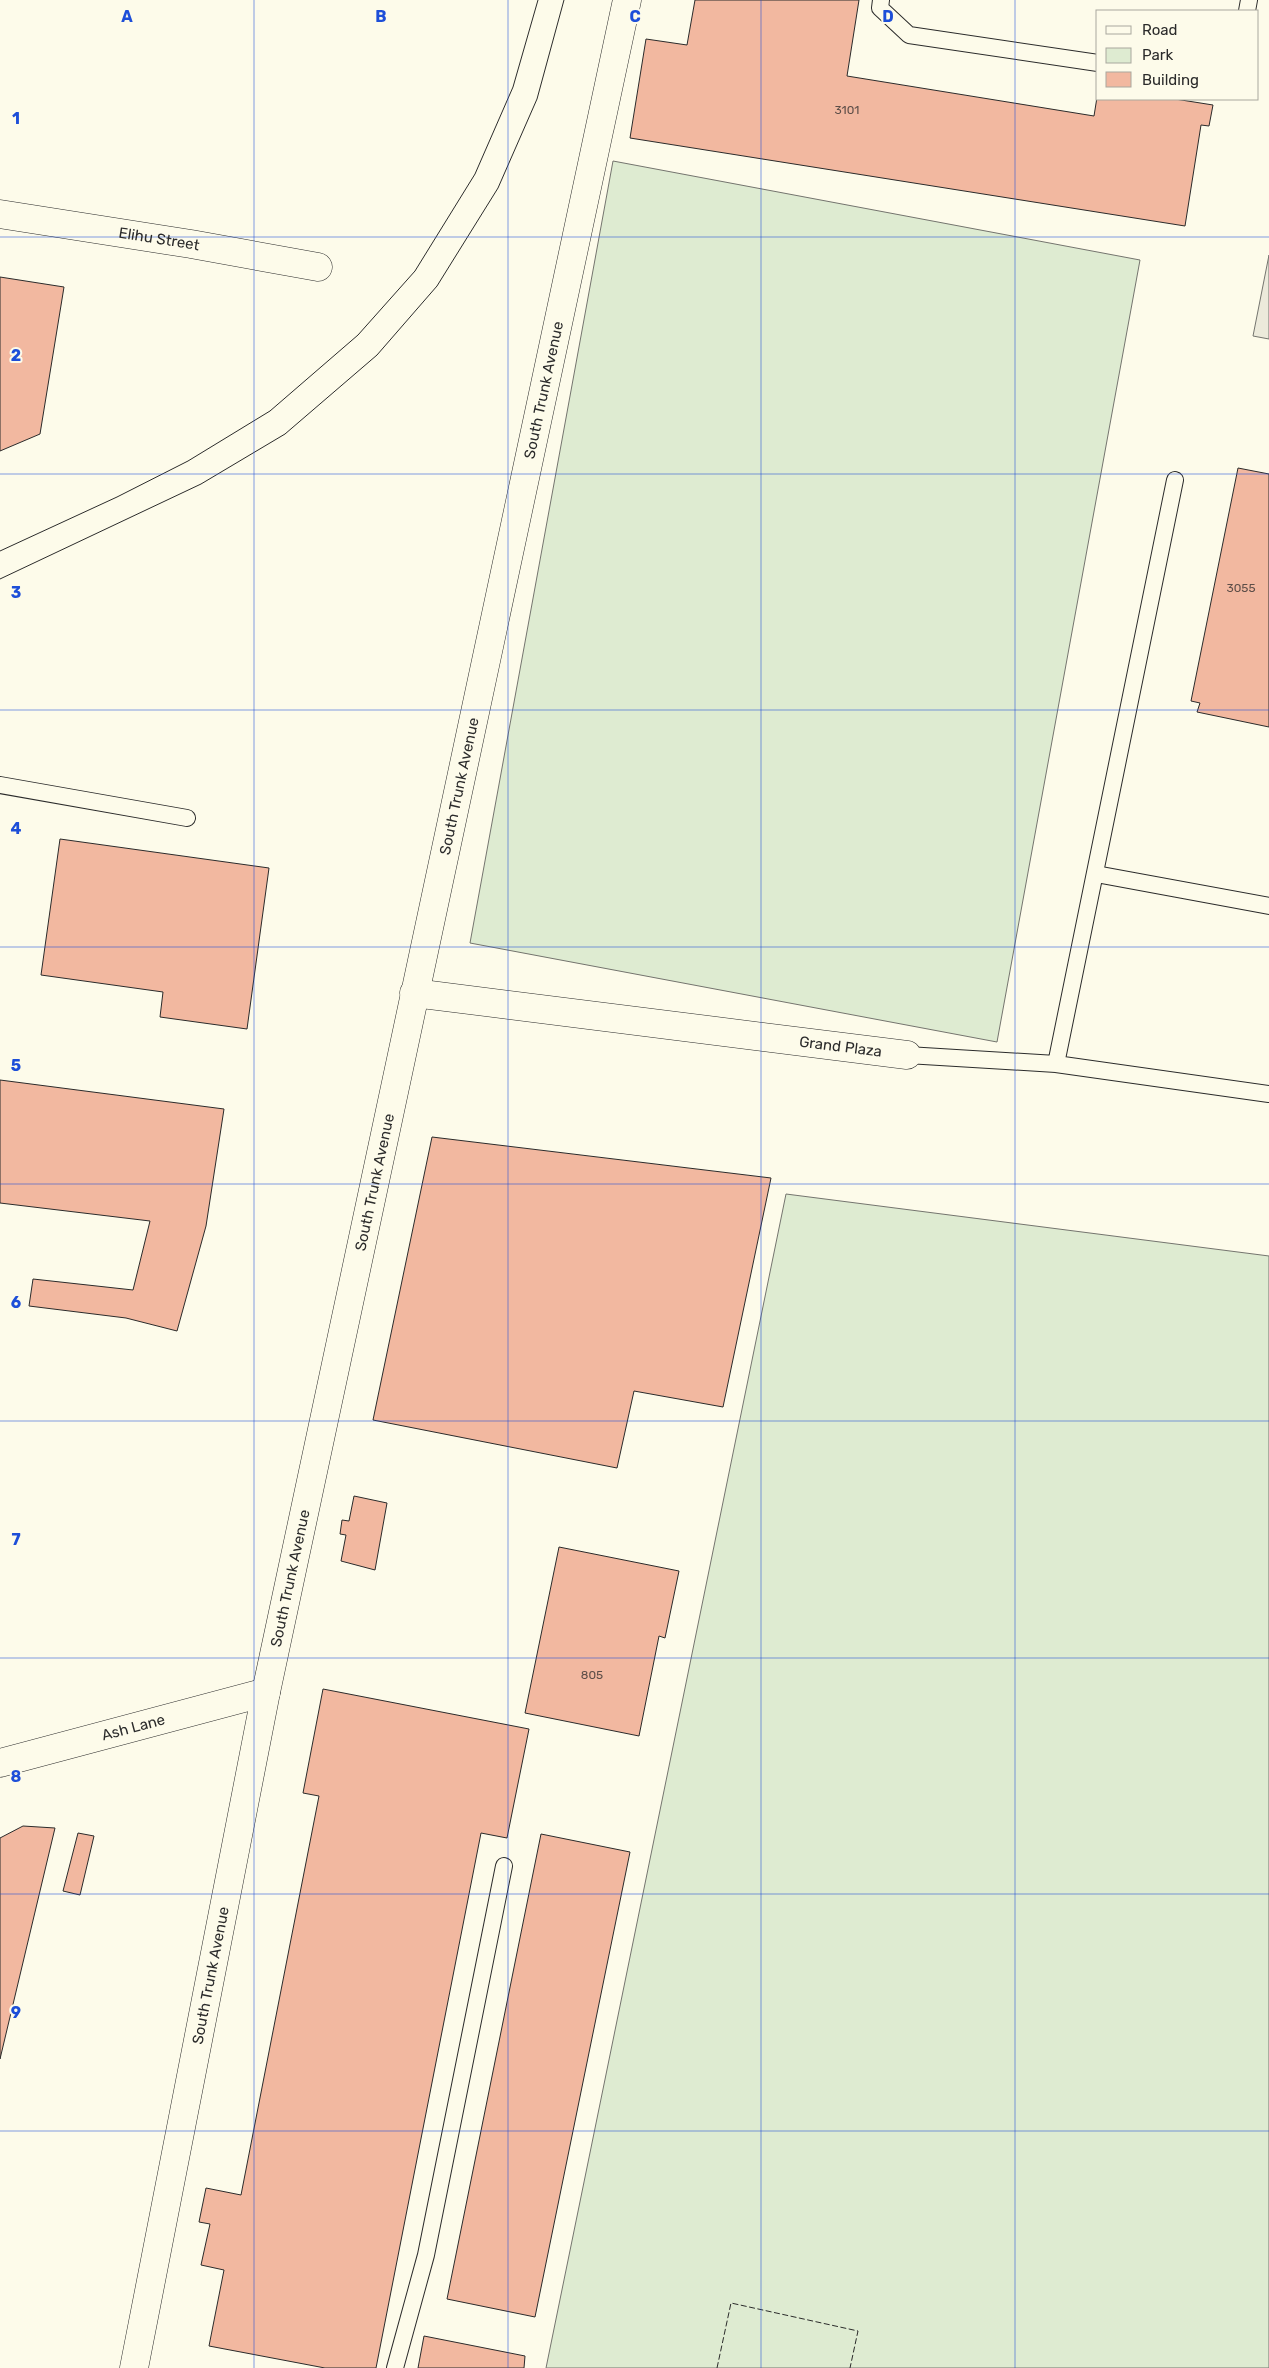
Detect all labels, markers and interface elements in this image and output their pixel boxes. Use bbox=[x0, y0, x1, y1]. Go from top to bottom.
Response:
text: A bbox=[121, 7, 133, 26]
text: B bbox=[375, 7, 387, 26]
text: C bbox=[629, 7, 641, 26]
text: D bbox=[882, 7, 894, 26]
legend bbox=[1096, 10, 1259, 100]
text: Road bbox=[1142, 21, 1178, 39]
text: Park bbox=[1142, 46, 1173, 64]
text: Building bbox=[1142, 71, 1199, 89]
house number: 3101 bbox=[835, 103, 859, 117]
text: 1 bbox=[12, 109, 20, 128]
street label: Elihu Street bbox=[117, 224, 201, 254]
street label: South Trunk Avenue bbox=[520, 320, 567, 460]
text: 2 bbox=[11, 346, 21, 365]
house number: 3055 bbox=[1226, 581, 1256, 595]
text: 3 bbox=[11, 583, 21, 602]
street label: South Trunk Avenue bbox=[436, 716, 483, 857]
text: 4 bbox=[11, 819, 22, 838]
street label: Grand Plaza bbox=[798, 1033, 883, 1061]
text: 5 bbox=[11, 1056, 21, 1075]
street label: South Trunk Avenue bbox=[351, 1112, 398, 1253]
text: 6 bbox=[11, 1293, 21, 1312]
street label: South Trunk Avenue bbox=[267, 1508, 314, 1649]
text: 7 bbox=[11, 1530, 21, 1549]
house number: 805 bbox=[581, 1668, 603, 1682]
street label: Ash Lane bbox=[100, 1710, 167, 1744]
text: 8 bbox=[11, 1767, 22, 1786]
street label: South Trunk Avenue bbox=[188, 1905, 233, 2046]
text: 9 bbox=[11, 2003, 21, 2022]

